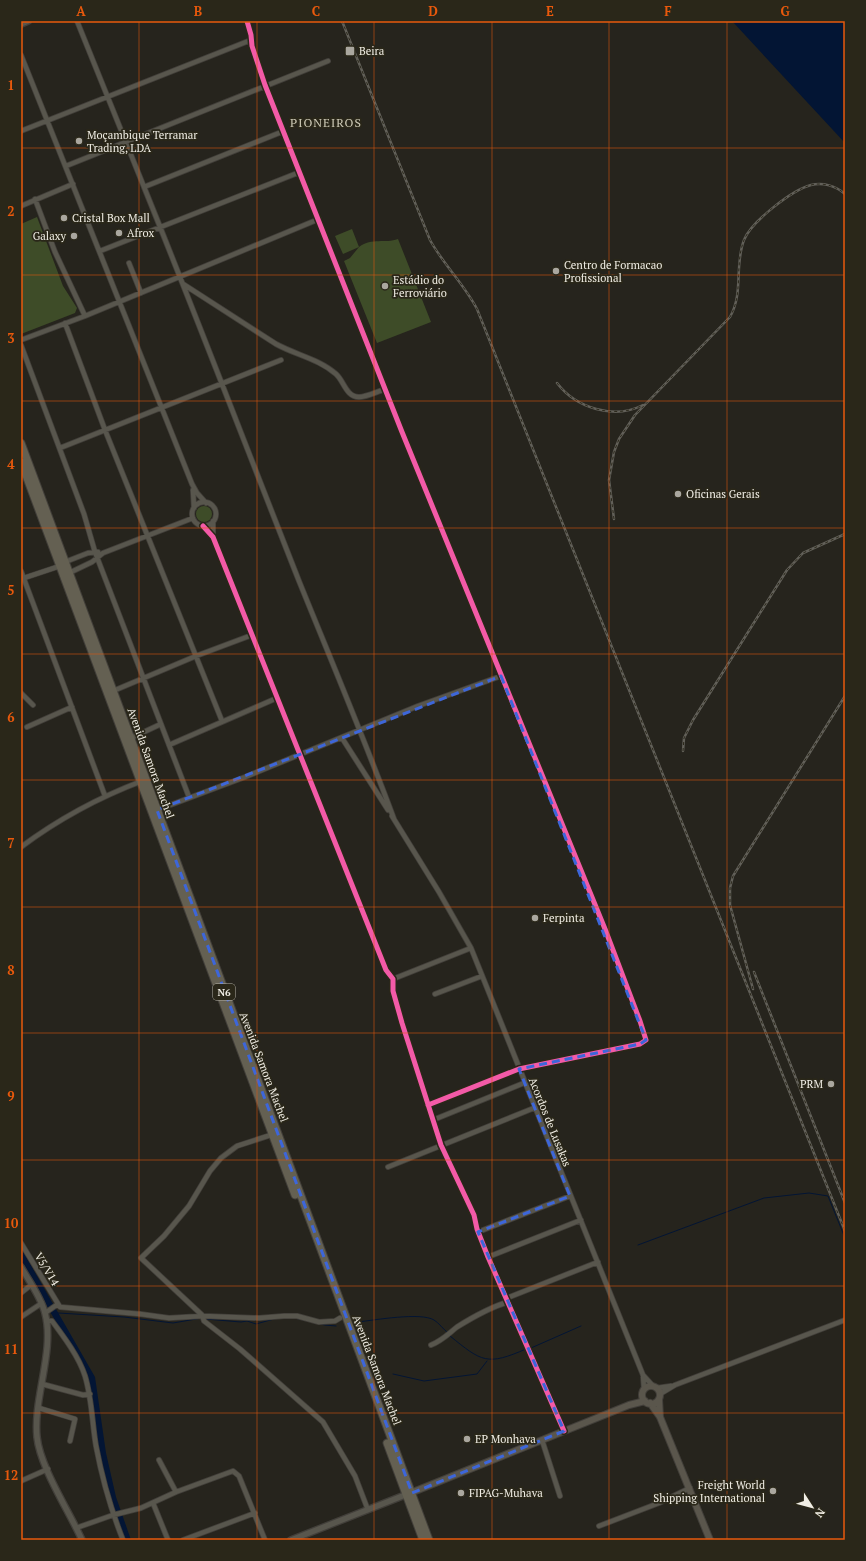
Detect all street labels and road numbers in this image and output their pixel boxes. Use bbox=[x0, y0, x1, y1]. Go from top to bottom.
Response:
street label: Avenida Samora Machel bbox=[124, 706, 178, 820]
road number: N6 bbox=[213, 984, 235, 1000]
street label: Avenida Samora Machel bbox=[237, 1010, 291, 1124]
street label: Acordos de Lusakas bbox=[526, 1075, 574, 1169]
street label: V5/V14 bbox=[32, 1250, 62, 1288]
street label: Avenida Samora Machel bbox=[350, 1313, 404, 1427]

